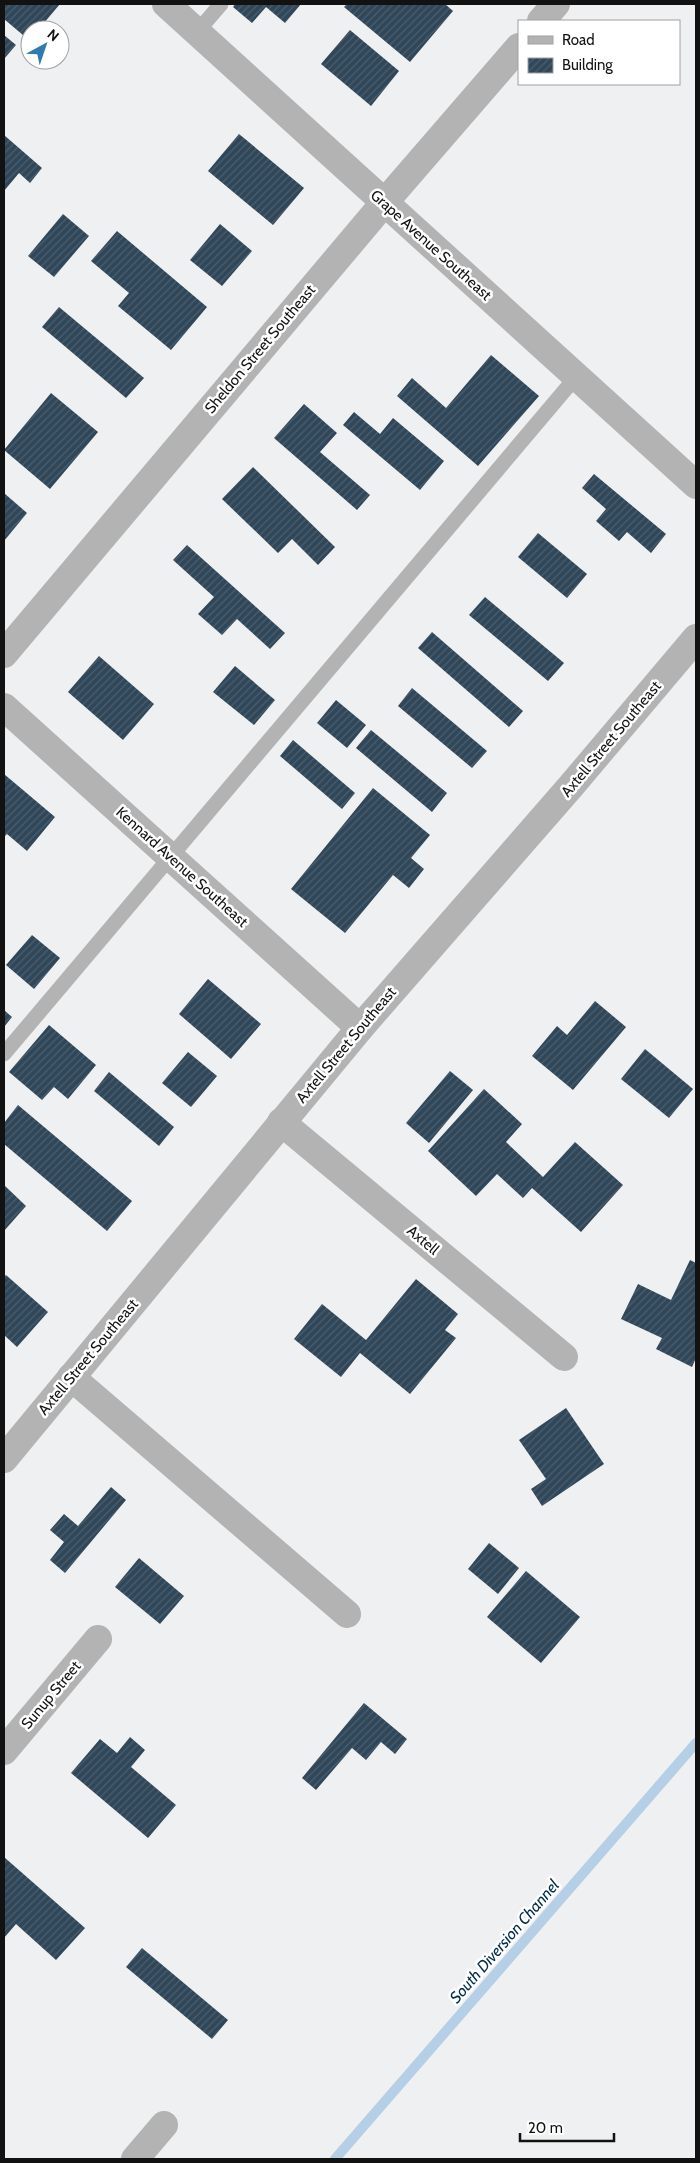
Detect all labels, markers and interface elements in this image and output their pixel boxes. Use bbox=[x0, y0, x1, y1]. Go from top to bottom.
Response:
north arrow bbox=[20, 20, 70, 70]
legend bbox=[518, 20, 680, 85]
text: N bbox=[44, 25, 63, 45]
text: Road bbox=[562, 31, 595, 49]
text: Building bbox=[562, 56, 613, 74]
street label: Grape Avenue Southeast bbox=[367, 186, 495, 304]
street label: Sheldon Street Southeast bbox=[201, 281, 319, 417]
street label: Axtell Street Southeast bbox=[557, 677, 665, 801]
street label: Kennard Avenue Southeast bbox=[112, 803, 252, 931]
street label: Axtell Street Southeast bbox=[292, 983, 400, 1107]
street label: Axtell bbox=[403, 1222, 443, 1259]
street label: Axtell Street Southeast bbox=[34, 1295, 142, 1419]
street label: Sunup Street bbox=[17, 1657, 85, 1733]
water label: South Diversion Channel bbox=[446, 1876, 563, 2007]
scale bar bbox=[520, 2110, 614, 2142]
text: 20 m bbox=[528, 2119, 563, 2137]

